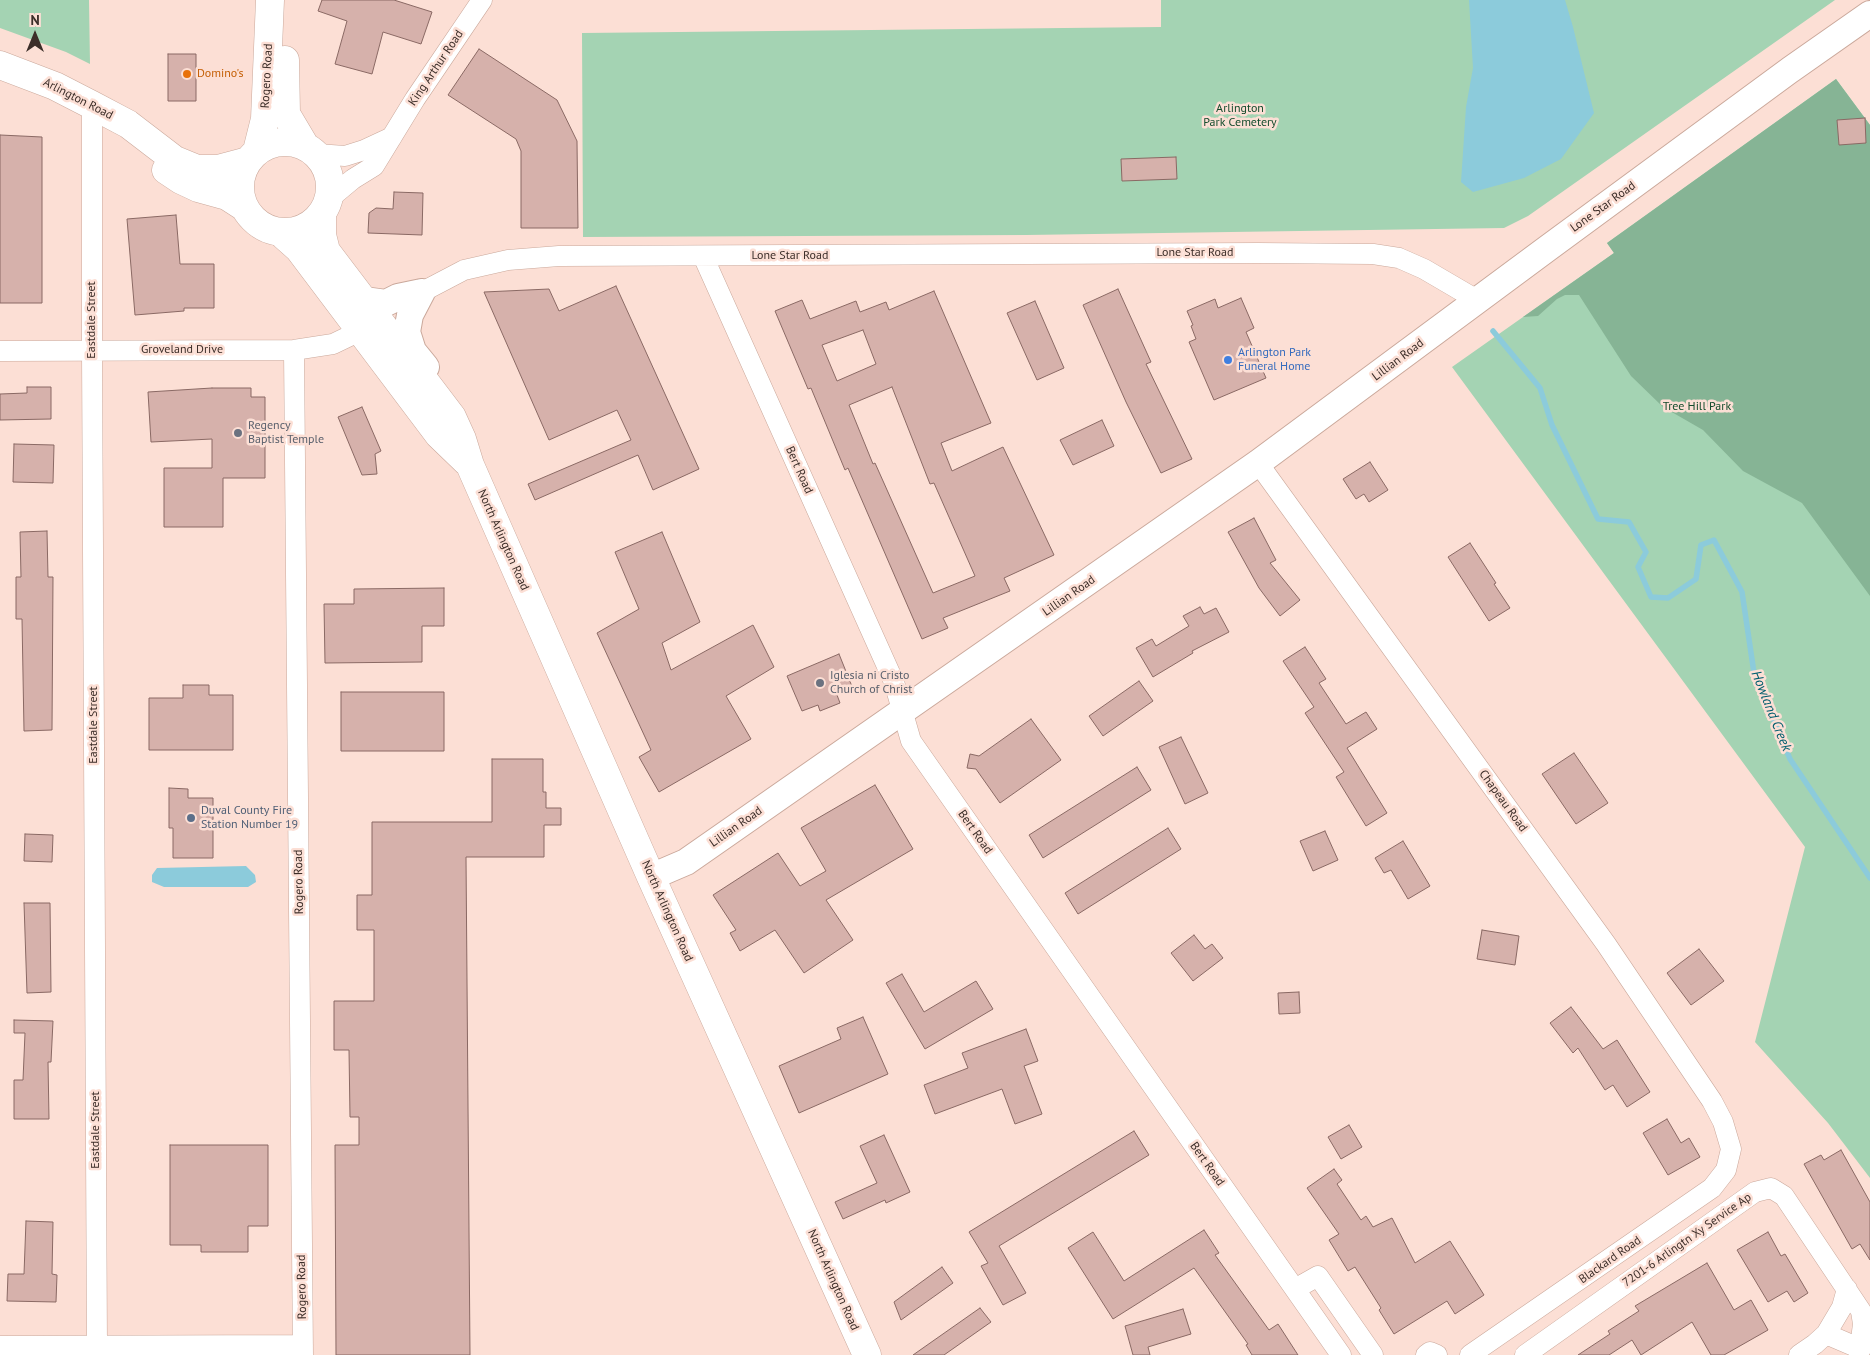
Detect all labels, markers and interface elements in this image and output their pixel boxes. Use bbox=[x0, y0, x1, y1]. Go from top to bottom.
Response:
north arrow bbox=[10, 10, 60, 60]
text: N bbox=[30, 11, 40, 29]
street label: King Arthur Road bbox=[405, 27, 467, 109]
street label: Rogero Road bbox=[258, 43, 276, 109]
place label: Domino's bbox=[197, 67, 244, 81]
marker: Domino's bbox=[181, 68, 193, 80]
street label: Arlington Road bbox=[41, 75, 115, 123]
park label: Arlington Park Cemetery bbox=[1203, 102, 1277, 130]
street label: Lone Star Road bbox=[1568, 179, 1638, 235]
street label: Lone Star Road bbox=[1157, 246, 1233, 260]
street label: Lone Star Road bbox=[752, 249, 828, 263]
street label: Eastdale Street bbox=[85, 281, 99, 359]
street label: Lillian Road bbox=[1369, 336, 1427, 384]
street label: Groveland Drive bbox=[141, 343, 223, 357]
place label: Arlington Park Funeral Home bbox=[1238, 346, 1311, 374]
marker: Arlington Park Funeral Home bbox=[1222, 354, 1234, 366]
park label: Tree Hill Park bbox=[1663, 400, 1731, 414]
place label: Regency Baptist Temple bbox=[248, 419, 324, 447]
marker: Regency Baptist Temple bbox=[232, 427, 244, 439]
street label: Bert Road bbox=[782, 444, 816, 496]
street label: North Arlington Road bbox=[474, 487, 532, 593]
street label: Lillian Road bbox=[1040, 573, 1098, 619]
water label: Howland Creek bbox=[1747, 668, 1795, 754]
place label: Iglesia ni Cristo Church of Christ bbox=[830, 669, 912, 697]
marker: Iglesia ni Cristo Church of Christ bbox=[814, 677, 826, 689]
street label: Eastdale Street bbox=[87, 686, 101, 764]
street label: Chapeau Road bbox=[1476, 767, 1530, 835]
place label: Duval County Fire Station Number 19 bbox=[201, 804, 298, 832]
street label: Lillian Road bbox=[707, 804, 765, 850]
street label: Bert Road bbox=[955, 807, 995, 857]
marker: Duval County Fire Station Number 19 bbox=[185, 812, 197, 824]
street label: Rogero Road bbox=[291, 850, 307, 914]
street label: North Arlington Road bbox=[638, 858, 696, 964]
street label: Eastdale Street bbox=[89, 1091, 103, 1169]
street label: Bert Road bbox=[1187, 1139, 1227, 1189]
street label: 7201-6 Arlingtn Xy Service Ap bbox=[1620, 1190, 1754, 1290]
street label: North Arlington Road bbox=[804, 1227, 862, 1333]
street label: Blackard Road bbox=[1576, 1233, 1644, 1287]
street label: Rogero Road bbox=[294, 1255, 310, 1319]

